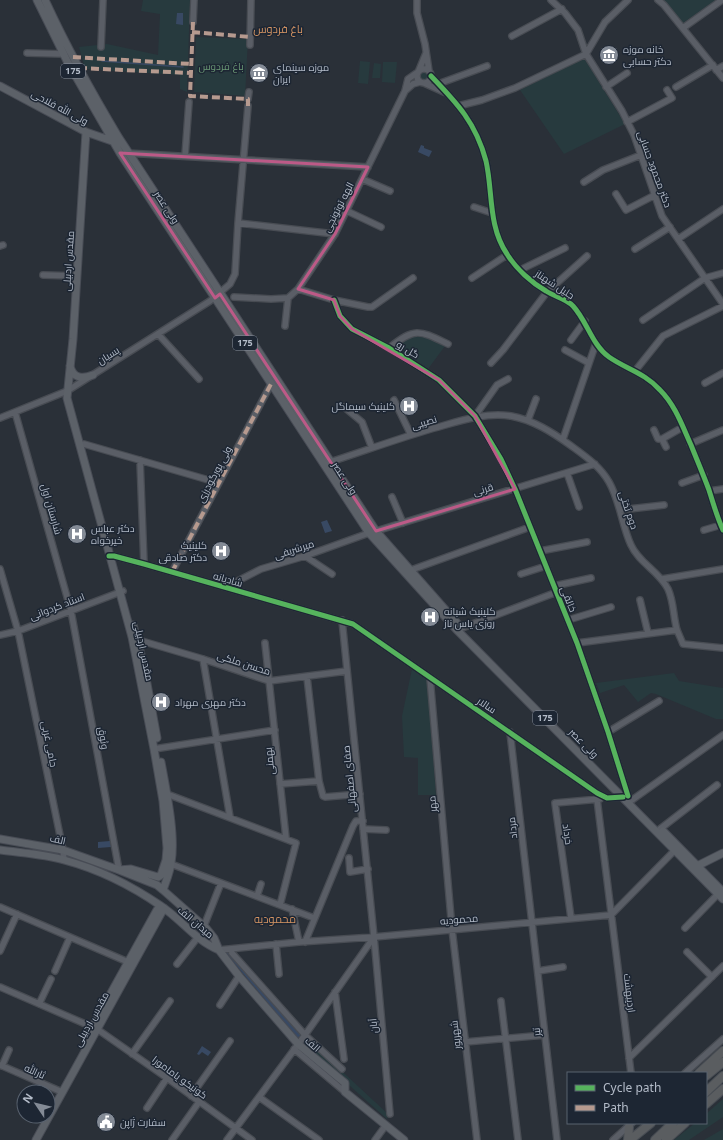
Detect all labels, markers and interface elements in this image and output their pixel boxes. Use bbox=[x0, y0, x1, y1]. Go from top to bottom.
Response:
district label: باغ فردوس bbox=[253, 21, 303, 37]
place label: خانه موزه دکتر حسابی bbox=[623, 42, 671, 68]
museum icon: خانه موزه دکتر حسابی bbox=[598, 44, 620, 66]
park label: باغ فردوس bbox=[198, 59, 244, 73]
place label: موزه سینمای ایران bbox=[273, 60, 329, 86]
museum icon: موزه سینمای ایران bbox=[248, 62, 270, 84]
road number: 175 bbox=[61, 64, 85, 78]
street label: ولی‌ الله فلاحی bbox=[29, 86, 91, 128]
street label: دکتر محمود حسابی bbox=[635, 129, 675, 209]
street label: الهه توتونچی bbox=[319, 179, 357, 235]
street label: ولی عصر bbox=[151, 187, 183, 226]
street label: مقدس اردبیلی bbox=[59, 230, 77, 292]
street label: جلیل شهناز bbox=[532, 265, 577, 302]
road number: 175 bbox=[233, 336, 257, 350]
street label: گل رو bbox=[394, 337, 422, 361]
street label: پسیان bbox=[94, 343, 122, 367]
hospital icon: کلینیک سیماگل bbox=[398, 395, 420, 417]
place label: کلینیک سیماگل bbox=[331, 399, 395, 413]
street label: نصیبی bbox=[410, 412, 438, 432]
street label: ولی پورگودرزی bbox=[193, 443, 235, 505]
street label: ولی عصر bbox=[329, 458, 361, 497]
street label: قرنی bbox=[471, 479, 495, 499]
street label: شارستان اول bbox=[38, 482, 66, 536]
street label: دوم تختی bbox=[615, 489, 642, 531]
place label: دکتر عباس خیرخواه bbox=[91, 521, 135, 547]
hospital icon: دکتر عباس خیرخواه bbox=[66, 523, 88, 545]
street label: میرشریفی bbox=[272, 536, 316, 562]
place label: کلینیک دکتر صادقی bbox=[158, 538, 207, 564]
hospital icon: کلینیک دکتر صادقی bbox=[210, 540, 232, 562]
street label: شادیانه bbox=[212, 568, 244, 590]
street label: خالقی bbox=[558, 584, 580, 614]
street label: استاد کردوانی bbox=[27, 589, 87, 623]
place label: کلینیک شبانه روزی یاس ناز bbox=[443, 604, 496, 630]
hospital icon: کلینیک شبانه روزی یاس ناز bbox=[419, 606, 441, 628]
street label: مقدس اردبیلی bbox=[131, 620, 157, 682]
street label: محسن ملکی bbox=[216, 648, 272, 678]
hospital icon: دکتر مهری مهراد bbox=[150, 691, 172, 713]
street label: سالار bbox=[474, 693, 499, 716]
place label: دکتر مهری مهراد bbox=[175, 695, 246, 709]
road number: 175 bbox=[533, 711, 557, 725]
street label: جامی غربی bbox=[39, 720, 61, 768]
street label: ولی عصر bbox=[565, 724, 602, 761]
street label: وثوق bbox=[95, 726, 113, 750]
street label: صفای اصفهانی bbox=[339, 745, 359, 813]
street label: بهمنی bbox=[261, 746, 277, 776]
street label: مهر bbox=[424, 795, 440, 814]
street label: مرداد bbox=[504, 816, 520, 840]
street label: خرداد bbox=[560, 823, 576, 845]
street label: الف bbox=[49, 830, 67, 848]
street label: میدان الف bbox=[175, 903, 217, 941]
street label: محمودیه bbox=[439, 910, 479, 928]
district label: محمودیه bbox=[254, 911, 296, 926]
street label: اردیبهشت bbox=[621, 973, 639, 1013]
street label: مقدس اردبیلی bbox=[70, 989, 112, 1049]
street label: آبان bbox=[365, 1018, 381, 1034]
street label: شهریور bbox=[446, 1020, 464, 1051]
street label: تیر bbox=[528, 1027, 544, 1038]
street label: الف bbox=[302, 1033, 324, 1055]
street label: کونیکو یامامورا bbox=[150, 1052, 210, 1102]
street label: ثارالله bbox=[22, 1060, 48, 1082]
legend bbox=[567, 1072, 707, 1124]
text: Cycle path bbox=[603, 1079, 661, 1096]
north arrow bbox=[16, 1084, 56, 1124]
text: N bbox=[19, 1090, 36, 1106]
text: Path bbox=[603, 1099, 629, 1116]
public building icon: سفارت ژاپن bbox=[95, 1111, 117, 1133]
place label: سفارت ژاپن bbox=[120, 1115, 166, 1129]

